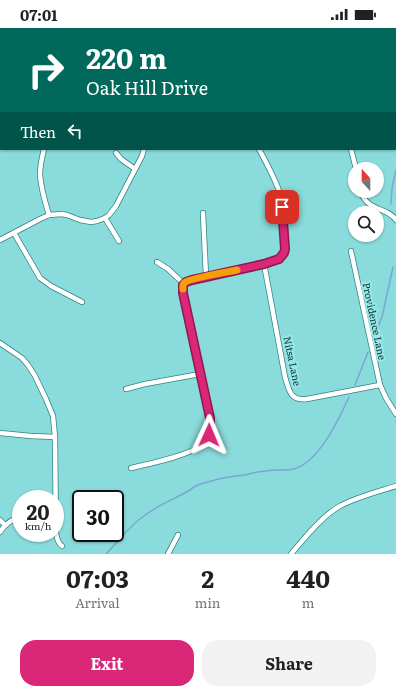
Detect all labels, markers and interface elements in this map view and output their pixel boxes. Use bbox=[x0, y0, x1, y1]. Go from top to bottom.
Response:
text: 07:01 bbox=[20, 3, 57, 26]
text: 220 m bbox=[86, 36, 167, 78]
icon: right bbox=[20, 44, 72, 96]
text: Oak Hill Drive bbox=[86, 74, 208, 101]
text: Then bbox=[20, 120, 56, 143]
icon: left bbox=[64, 120, 86, 142]
north arrow bbox=[348, 162, 384, 198]
map controls bbox=[348, 162, 384, 242]
pin bbox=[265, 190, 299, 224]
icon: arrive bbox=[271, 196, 293, 218]
button: search bbox=[348, 206, 384, 242]
street label: Providence Lane bbox=[359, 281, 391, 361]
street label: Nitsa Lane bbox=[280, 335, 306, 387]
position arrow bbox=[188, 414, 230, 456]
speed limit sign: 30 bbox=[72, 490, 124, 542]
text: 20 bbox=[26, 496, 50, 526]
text: km/h bbox=[25, 518, 51, 533]
text: 07:03 bbox=[66, 560, 129, 595]
text: 2 bbox=[201, 560, 214, 595]
text: 440 bbox=[286, 560, 330, 595]
text: Arrival bbox=[75, 593, 120, 612]
text: min bbox=[195, 593, 220, 612]
text: m bbox=[302, 593, 314, 612]
button: Exit bbox=[20, 640, 194, 686]
button: Share bbox=[202, 640, 376, 686]

